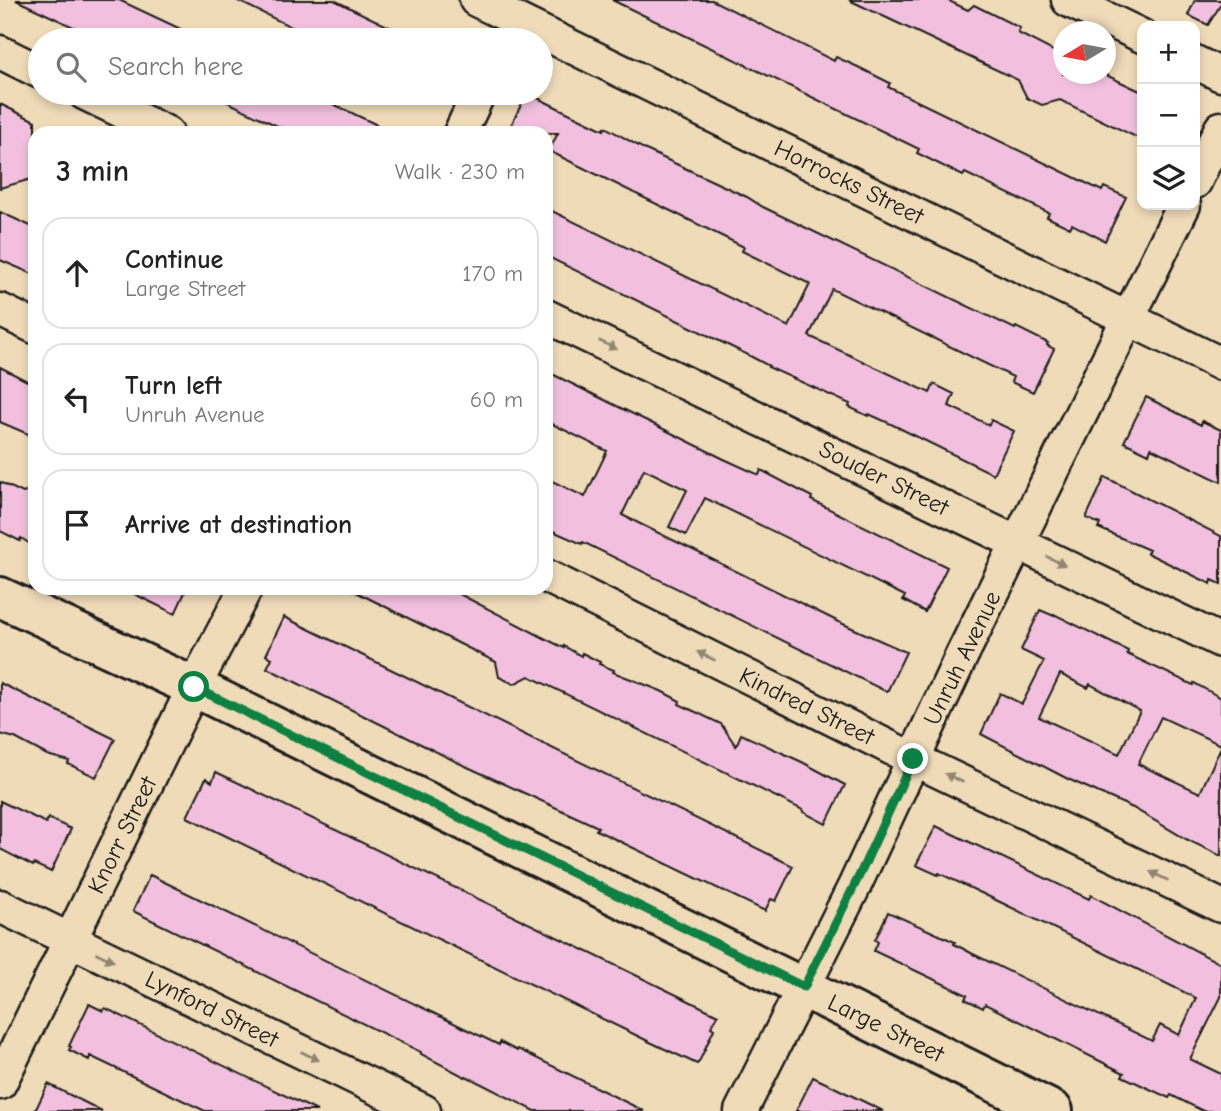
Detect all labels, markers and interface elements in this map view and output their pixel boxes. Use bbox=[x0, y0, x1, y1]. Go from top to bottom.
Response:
north arrow bbox=[1053, 21, 1116, 84]
map controls bbox=[1137, 21, 1200, 210]
button: + bbox=[1137, 21, 1200, 84]
search box bbox=[28, 28, 553, 105]
icon: search bbox=[52, 48, 90, 86]
text: Search here bbox=[108, 52, 243, 82]
button: − bbox=[1137, 84, 1200, 147]
street label: Horrocks Street bbox=[770, 134, 929, 231]
button: layers bbox=[1137, 147, 1200, 210]
text: 3 min bbox=[56, 154, 129, 189]
text: Walk · 230 m bbox=[395, 158, 525, 185]
text: Continue bbox=[125, 245, 223, 275]
icon: ahead bbox=[58, 254, 96, 292]
text: 170 m bbox=[462, 260, 523, 287]
text: Large Street bbox=[125, 275, 245, 302]
one-way arrow bbox=[597, 340, 618, 351]
text: Turn left bbox=[125, 371, 222, 401]
icon: left bbox=[58, 380, 96, 418]
text: 60 m bbox=[470, 386, 523, 413]
text: Unruh Avenue bbox=[125, 401, 265, 428]
street label: Souder Street bbox=[815, 435, 954, 522]
icon: arrive bbox=[58, 506, 96, 544]
text: Arrive at destination bbox=[125, 510, 352, 540]
one-way arrow bbox=[1045, 555, 1066, 566]
street label: Unruh Avenue bbox=[918, 586, 1006, 730]
one-way arrow bbox=[696, 650, 716, 661]
street label: Kindred Street bbox=[735, 661, 880, 751]
route start bbox=[178, 671, 209, 702]
route end bbox=[897, 743, 928, 774]
street label: Knorr Street bbox=[82, 771, 163, 898]
one-way arrow bbox=[944, 773, 964, 784]
one-way arrow bbox=[1149, 871, 1169, 882]
one-way arrow bbox=[95, 951, 115, 963]
street label: Lynford Street bbox=[141, 965, 284, 1054]
street label: Large Street bbox=[823, 988, 950, 1069]
one-way arrow bbox=[300, 1050, 320, 1062]

